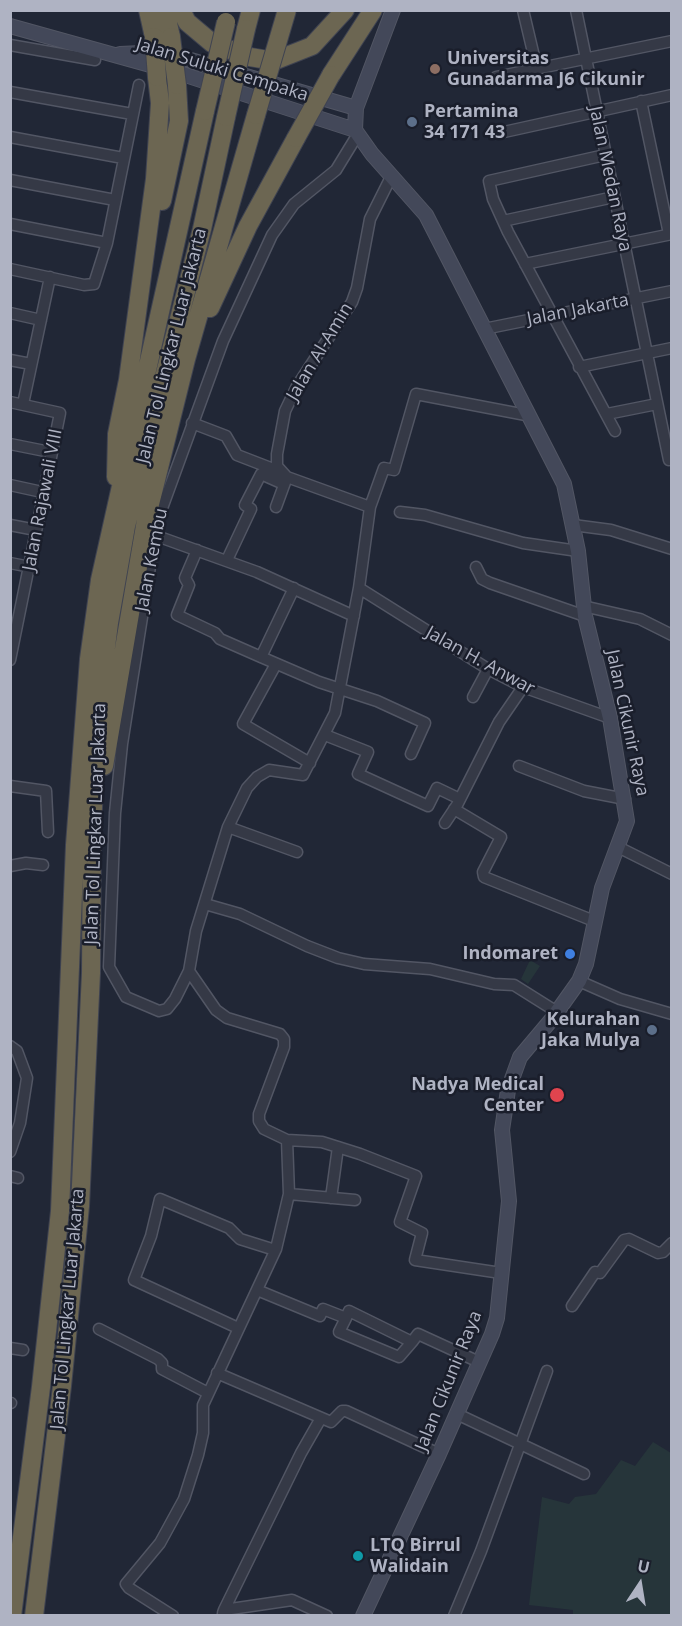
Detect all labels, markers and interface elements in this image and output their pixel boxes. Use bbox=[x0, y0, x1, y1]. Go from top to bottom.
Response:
street label: Jalan Suluki Cempaka bbox=[133, 34, 311, 106]
place label: Universitas Gunadarma J6 Cikunir bbox=[447, 48, 645, 90]
marker: Universitas Gunadarma J6 Cikunir bbox=[428, 62, 442, 76]
place label: Pertamina 34 171 43 bbox=[424, 101, 519, 144]
street label: Jalan Medan Raya bbox=[584, 104, 636, 254]
marker: Pertamina 34 171 43 bbox=[405, 115, 419, 129]
street label: Jalan Tol Lingkar Luar Jakarta bbox=[132, 226, 212, 466]
street label: Jalan Jakarta bbox=[525, 290, 631, 330]
street label: Jalan Al-Amin bbox=[282, 299, 358, 405]
street label: Jalan Rajawali VIII bbox=[19, 427, 67, 573]
street label: Jalan Kembu bbox=[131, 506, 173, 614]
street label: Jalan H. Anwar bbox=[422, 622, 538, 700]
street label: Jalan Cikunir Raya bbox=[601, 648, 653, 798]
street label: Jalan Tol Lingkar Luar Jakarta bbox=[81, 703, 111, 945]
place label: Indomaret bbox=[463, 943, 558, 965]
marker: Indomaret bbox=[563, 947, 577, 961]
place label: Kelurahan Jaka Mulya bbox=[541, 1009, 640, 1052]
marker: Kelurahan Jaka Mulya bbox=[645, 1023, 659, 1037]
place label: Nadya Medical Center bbox=[411, 1074, 544, 1116]
marker: Nadya Medical Center bbox=[548, 1086, 566, 1104]
street label: Jalan Tol Lingkar Luar Jakarta bbox=[47, 1188, 89, 1430]
street label: Jalan Cikunir Raya bbox=[411, 1308, 487, 1454]
place label: LTQ Birrul Walidain bbox=[370, 1535, 461, 1578]
marker: LTQ Birrul Walidain bbox=[351, 1549, 365, 1563]
north arrow bbox=[610, 1554, 670, 1614]
text: U bbox=[636, 1554, 652, 1578]

